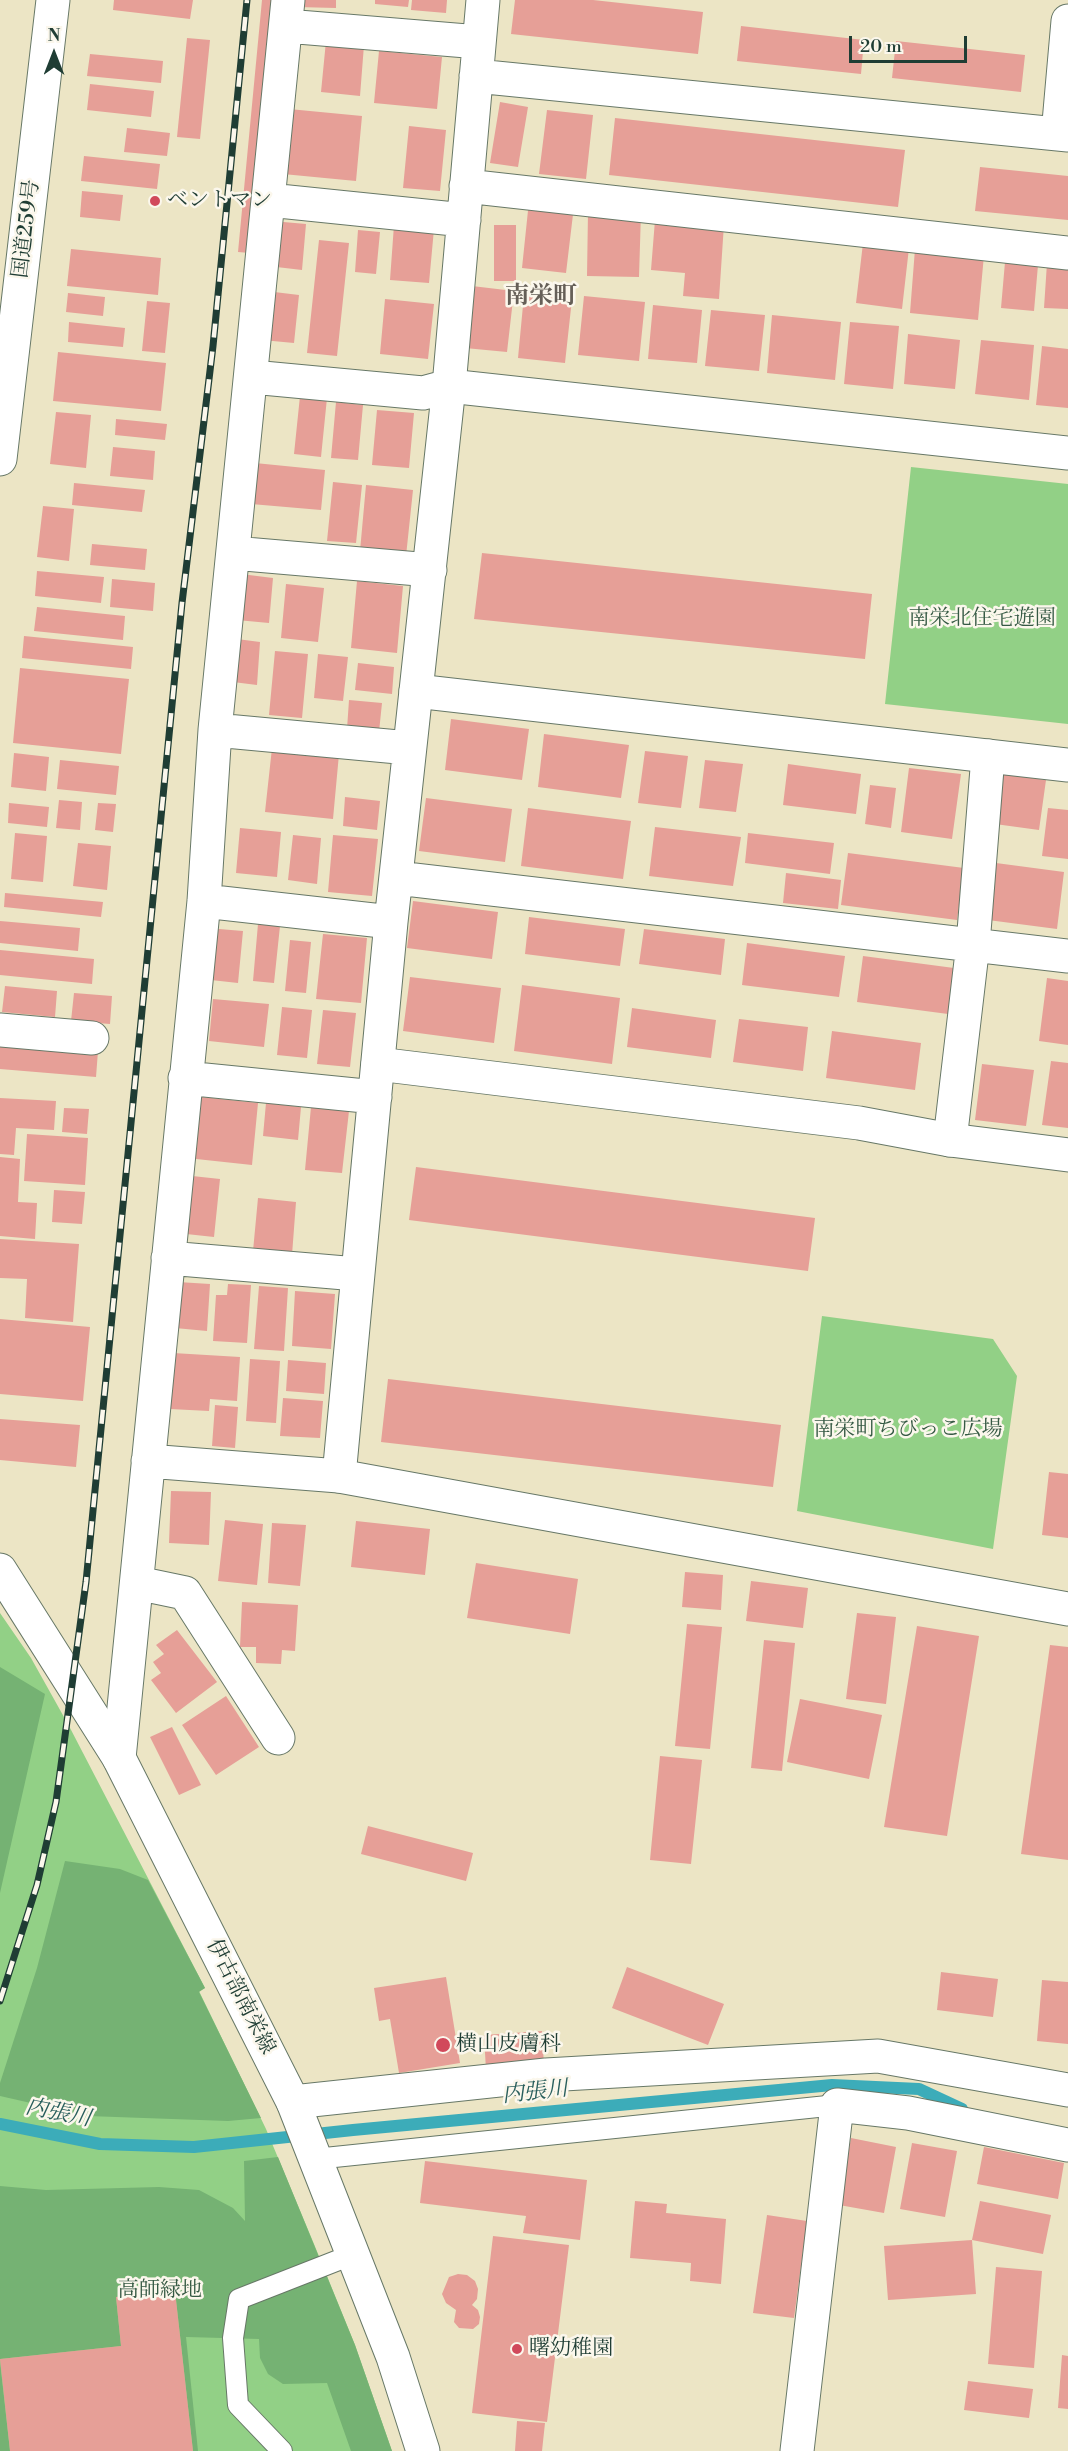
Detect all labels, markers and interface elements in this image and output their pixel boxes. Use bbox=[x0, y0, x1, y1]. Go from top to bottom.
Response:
north arrow bbox=[24, 24, 84, 84]
scale bar bbox=[852, 24, 970, 62]
text: N bbox=[48, 26, 60, 46]
text: 20 m bbox=[860, 35, 902, 58]
street label: 国道259号 bbox=[8, 178, 46, 280]
place label: ベントマン bbox=[167, 188, 272, 214]
marker: ベントマン bbox=[148, 194, 162, 208]
district label: 南栄町 bbox=[505, 283, 577, 311]
park label: 南栄北住宅遊園 bbox=[909, 606, 1055, 632]
park label: 南栄町ちびっこ広場 bbox=[814, 1417, 1002, 1443]
street label: 伊古部南栄線 bbox=[200, 1935, 280, 2059]
place label: 横山皮膚科 bbox=[456, 2032, 561, 2058]
marker: 横山皮膚科 bbox=[434, 2036, 452, 2054]
water label: 内張川 bbox=[501, 2076, 569, 2110]
water label: 内張川 bbox=[23, 2095, 93, 2133]
park label: 高師緑地 bbox=[118, 2278, 202, 2304]
place label: 曙幼稚園 bbox=[529, 2336, 613, 2362]
marker: 曙幼稚園 bbox=[510, 2342, 524, 2356]

